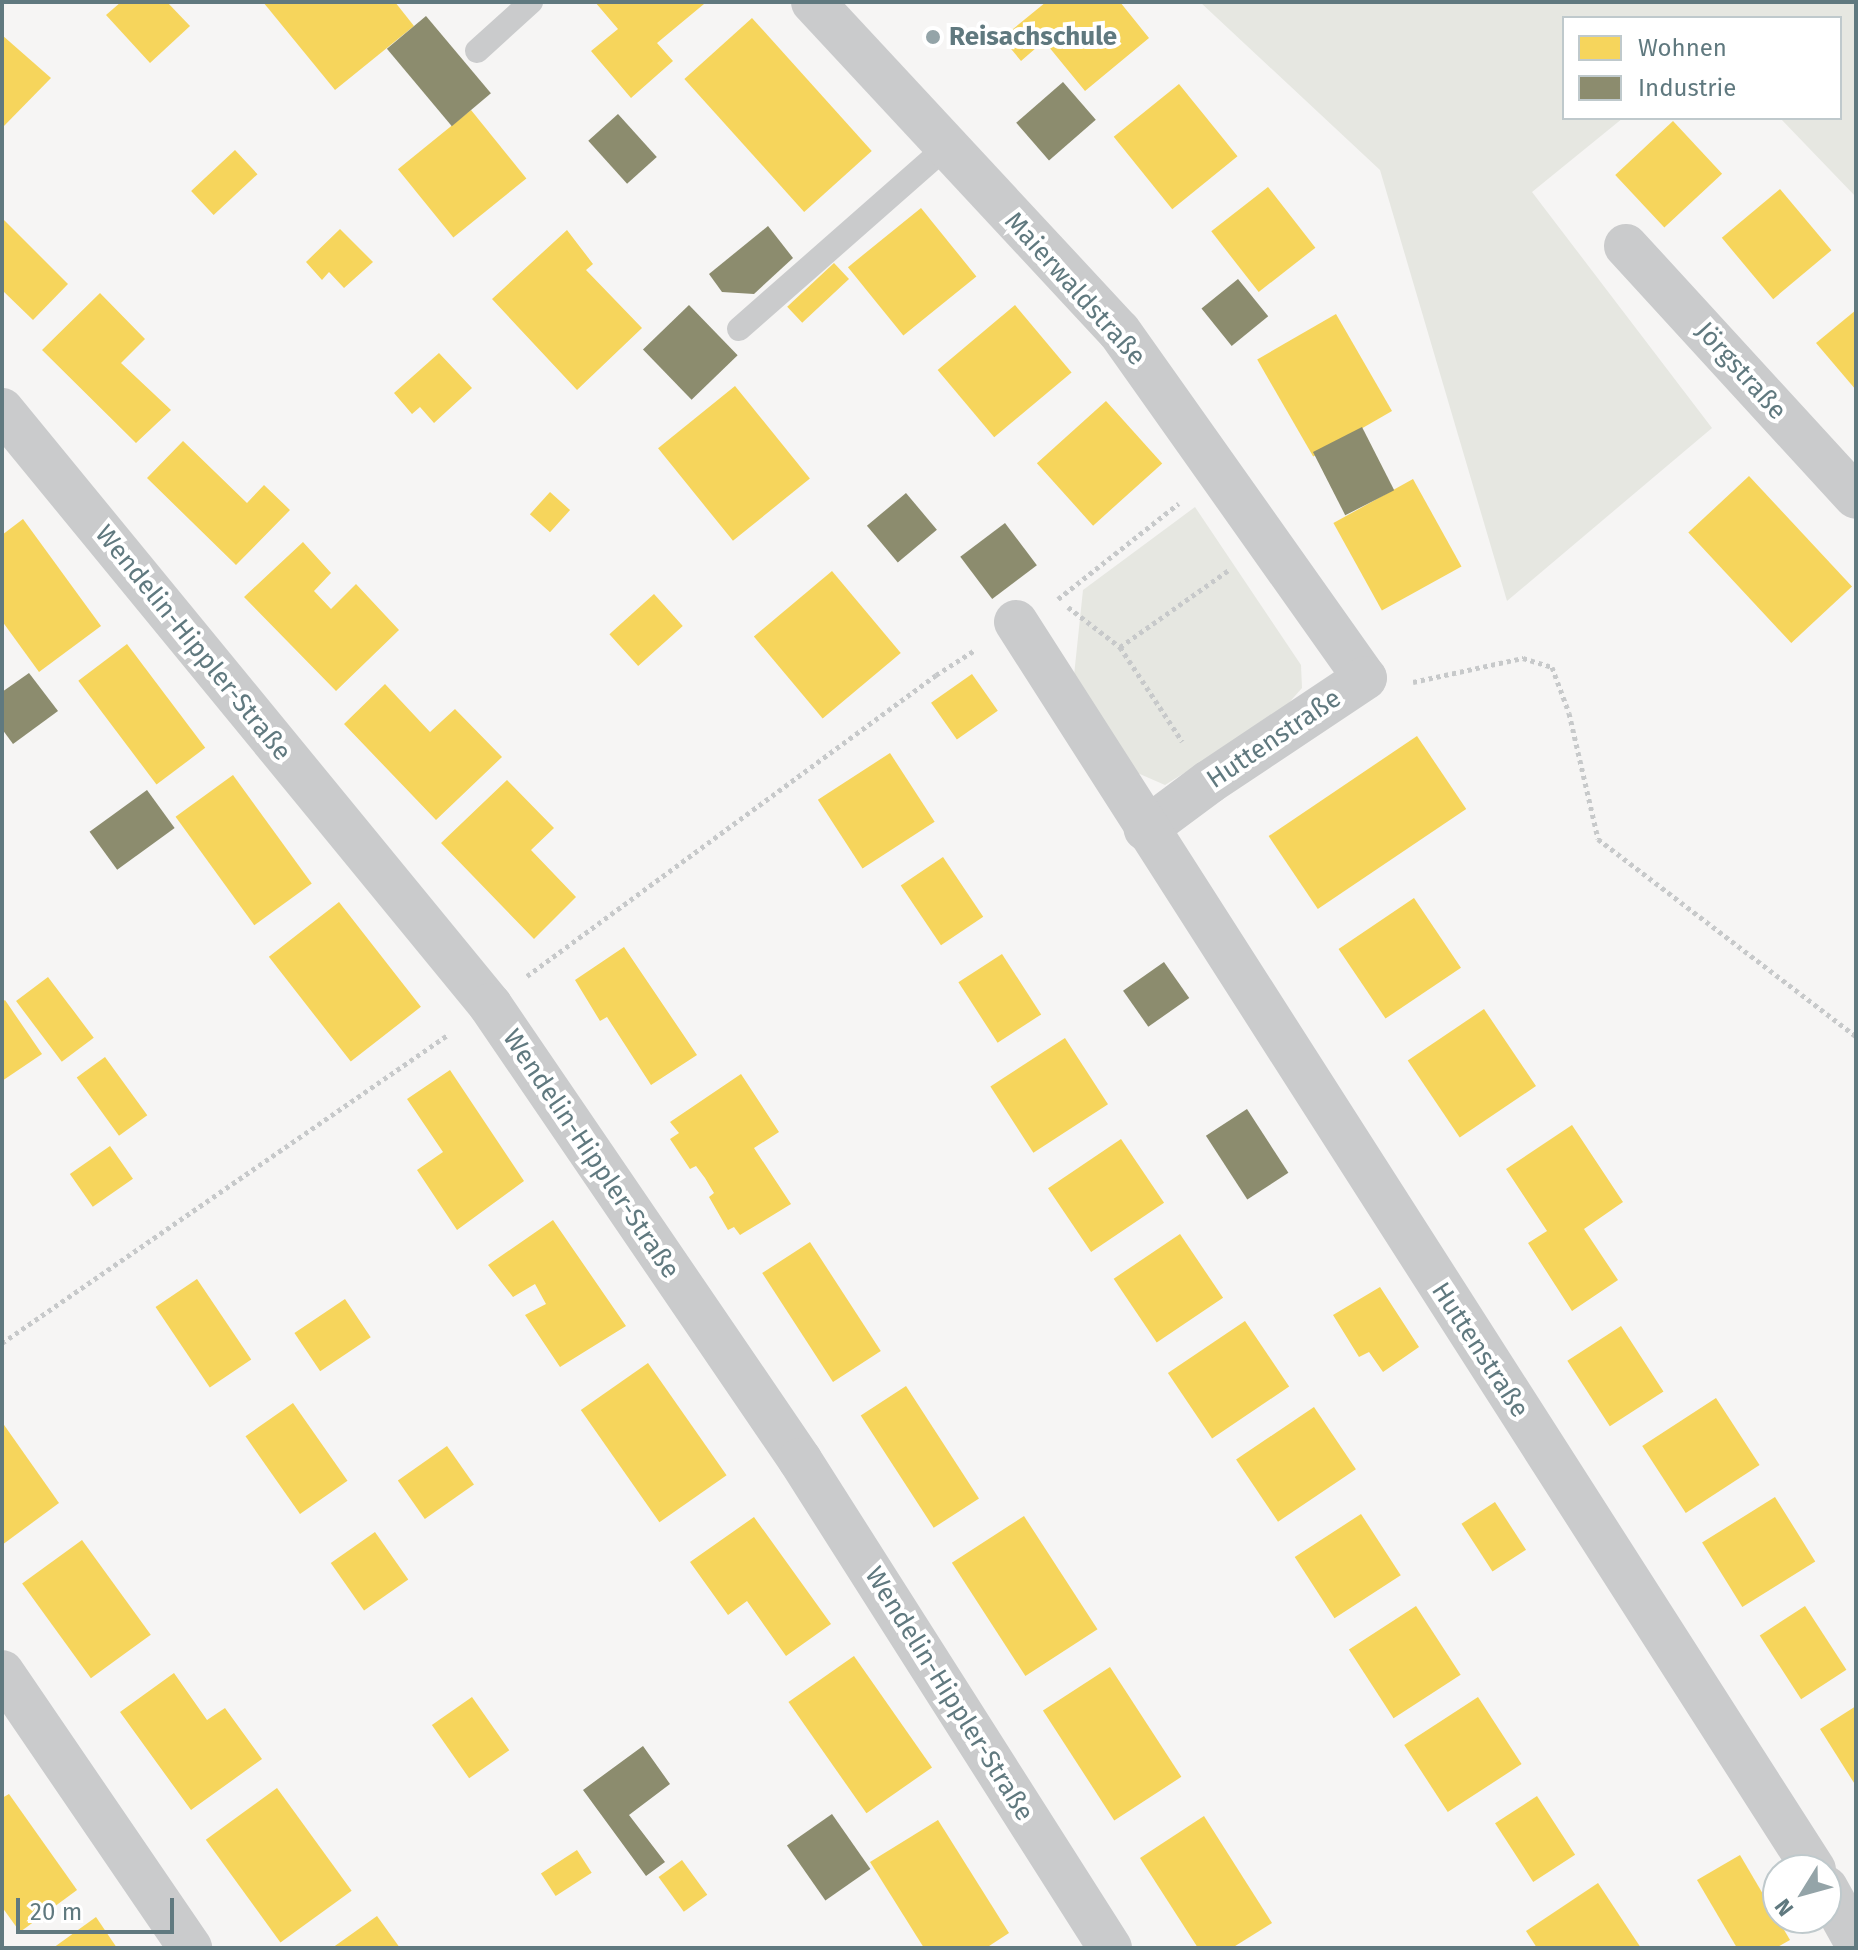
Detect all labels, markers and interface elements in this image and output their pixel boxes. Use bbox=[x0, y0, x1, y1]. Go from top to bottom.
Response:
legend bbox=[1562, 16, 1842, 120]
place label: Reisachschule bbox=[949, 21, 1117, 53]
marker: Reisachschule bbox=[924, 28, 942, 46]
text: Wohnen bbox=[1638, 34, 1727, 62]
text: Industrie bbox=[1638, 74, 1736, 102]
street label: Maierwaldstraße bbox=[998, 206, 1152, 372]
street label: Jörgstraße bbox=[1689, 316, 1793, 426]
street label: Wendelin-Hippler-Straße bbox=[88, 519, 298, 767]
street label: Huttenstraße bbox=[1201, 683, 1347, 795]
street label: Wendelin-Hippler-Straße bbox=[496, 1024, 686, 1284]
street label: Huttenstraße bbox=[1425, 1277, 1535, 1423]
street label: Wendelin-Hippler-Straße bbox=[858, 1561, 1040, 1827]
north arrow bbox=[1762, 1854, 1842, 1934]
scale bar bbox=[20, 1882, 178, 1932]
text: N bbox=[1769, 1894, 1799, 1921]
text: 20 m bbox=[30, 1898, 82, 1926]

